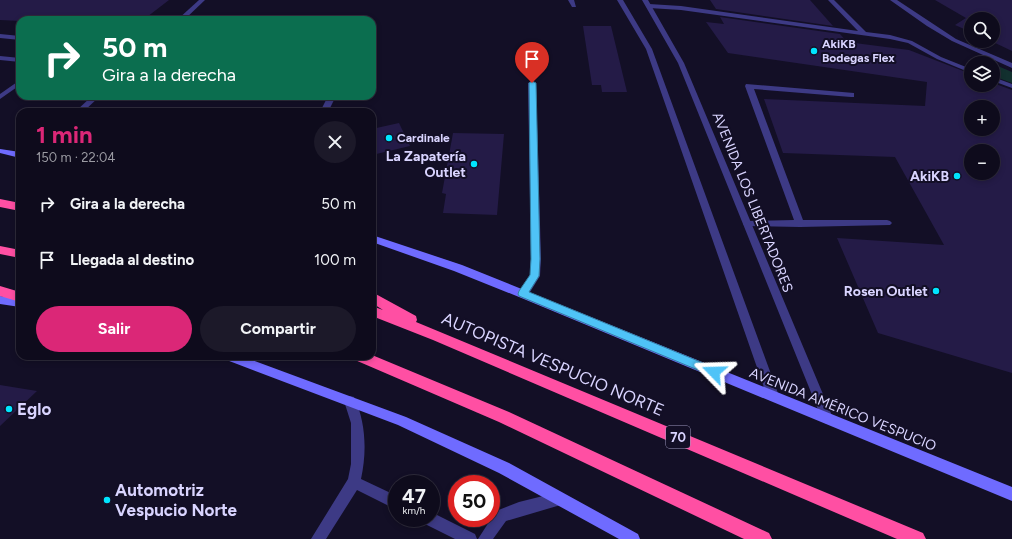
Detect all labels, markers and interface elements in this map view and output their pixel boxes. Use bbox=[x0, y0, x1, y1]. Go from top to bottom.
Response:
map controls bbox=[964, 12, 1000, 180]
button: search bbox=[964, 12, 1000, 48]
text: 50 m bbox=[102, 30, 168, 64]
icon: right bbox=[36, 32, 88, 84]
place label: AkiKB Bodegas Flex bbox=[822, 37, 895, 65]
pin bbox=[515, 42, 549, 83]
marker: AkiKB Bodegas Flex bbox=[809, 46, 819, 56]
icon: arrive bbox=[521, 48, 543, 70]
button: layers bbox=[964, 56, 1000, 92]
text: Gira a la derecha bbox=[102, 64, 236, 86]
button: + bbox=[964, 100, 1000, 136]
street label: AVENIDA LOS LIBERTADORES bbox=[708, 110, 797, 295]
text: 1 min bbox=[36, 120, 93, 149]
button: close bbox=[314, 121, 356, 163]
place label: Cardinale bbox=[397, 131, 450, 145]
marker: Cardinale bbox=[384, 133, 394, 143]
button: − bbox=[964, 144, 1000, 180]
place label: La Zapatería Outlet bbox=[386, 148, 466, 181]
text: 150 m · 22:04 bbox=[36, 150, 115, 165]
marker: La Zapatería Outlet bbox=[469, 159, 479, 169]
place label: AkiKB bbox=[910, 168, 949, 185]
marker: AkiKB bbox=[952, 171, 962, 181]
icon: right bbox=[36, 193, 58, 215]
text: Gira a la derecha bbox=[70, 195, 185, 213]
text: 50 m bbox=[321, 195, 356, 213]
icon: arrive bbox=[36, 249, 58, 271]
text: Llegada al destino bbox=[70, 251, 194, 269]
text: 100 m bbox=[314, 251, 356, 269]
place label: Rosen Outlet bbox=[844, 283, 928, 300]
marker: Rosen Outlet bbox=[931, 286, 941, 296]
button: Salir bbox=[36, 306, 192, 352]
button: Compartir bbox=[200, 306, 356, 352]
street label: AUTOPISTA VESPUCIO NORTE bbox=[439, 308, 667, 420]
position arrow bbox=[693, 351, 735, 393]
street label: AVENIDA AMÉRICO VESPUCIO bbox=[747, 364, 939, 455]
place label: Eglo bbox=[17, 399, 51, 419]
marker: Eglo bbox=[4, 404, 14, 414]
road number: 70 bbox=[666, 426, 690, 448]
speed limit sign: 50 bbox=[448, 475, 500, 527]
place label: Automotriz Vespucio Norte bbox=[115, 480, 238, 520]
text: 47 bbox=[402, 484, 426, 508]
marker: Automotriz Vespucio Norte bbox=[102, 495, 112, 505]
text: km/h bbox=[403, 504, 425, 517]

